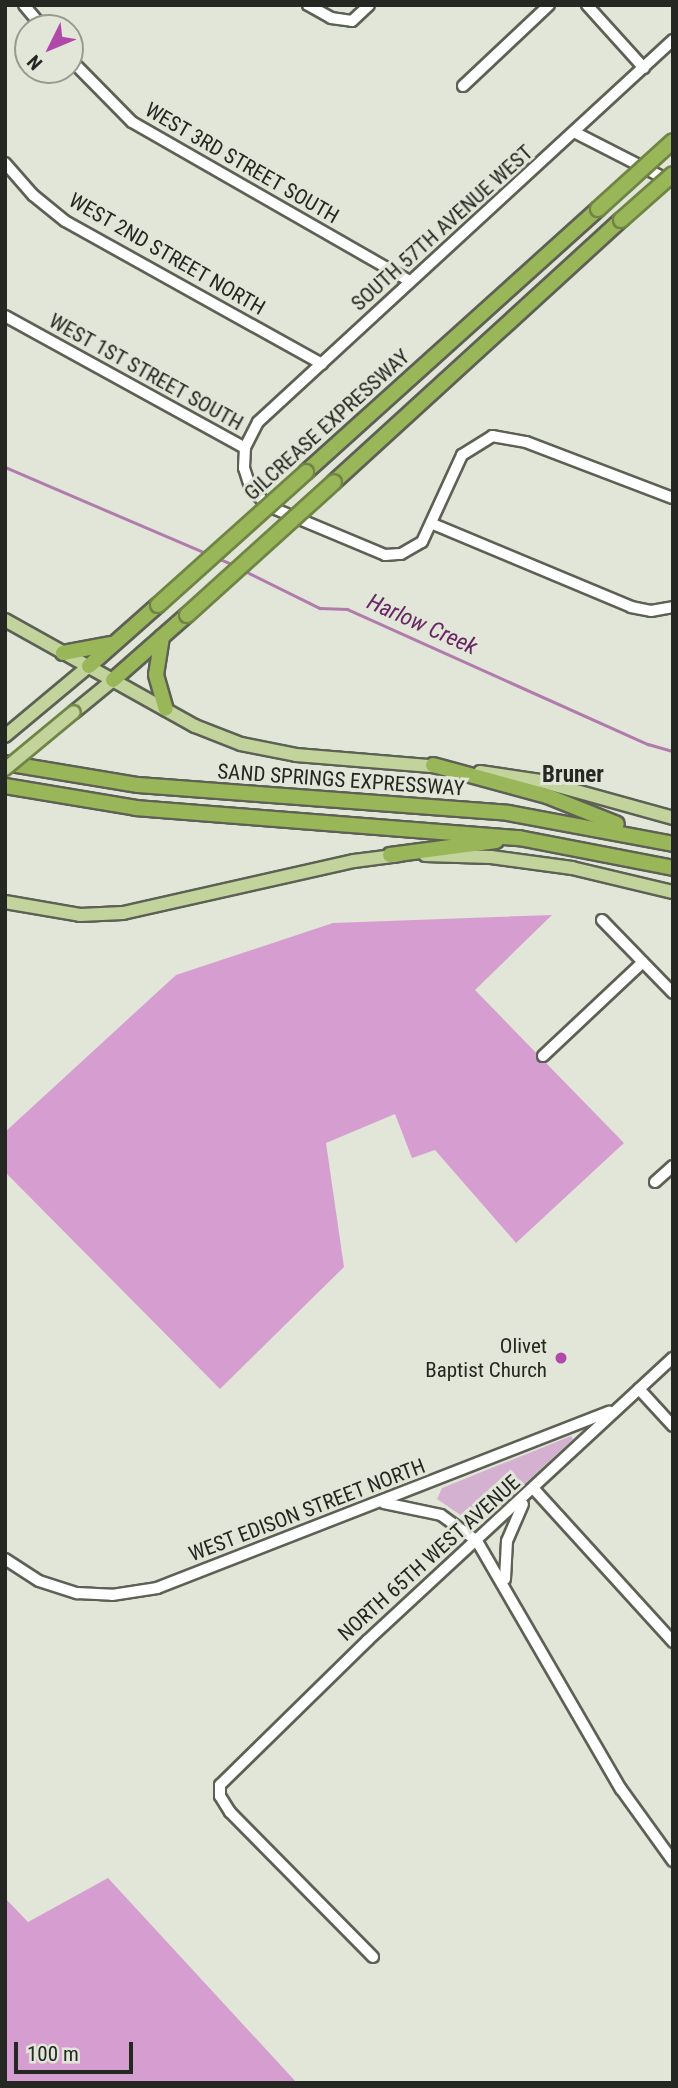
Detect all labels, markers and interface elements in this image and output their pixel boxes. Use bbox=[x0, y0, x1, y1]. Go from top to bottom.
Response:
north arrow bbox=[14, 14, 84, 84]
text: N bbox=[22, 50, 47, 74]
street label: WEST 3RD STREET SOUTH bbox=[140, 97, 344, 229]
street label: SOUTH 57TH AVENUE WEST bbox=[346, 140, 538, 316]
street label: WEST 2ND STREET NORTH bbox=[64, 187, 270, 321]
street label: WEST 1ST STREET SOUTH bbox=[44, 308, 248, 436]
street label: GILCREASE EXPRESSWAY bbox=[239, 344, 415, 506]
water label: Harlow Creek bbox=[363, 588, 481, 662]
street label: SAND SPRINGS EXPRESSWAY bbox=[217, 759, 465, 801]
district label: Bruner bbox=[542, 761, 604, 789]
place label: Olivet Baptist Church bbox=[425, 1333, 547, 1383]
marker: Olivet Baptist Church bbox=[553, 1350, 569, 1366]
street label: WEST EDISON STREET NORTH bbox=[185, 1453, 429, 1567]
street label: NORTH 65TH WEST AVENUE bbox=[333, 1470, 525, 1646]
scale bar bbox=[18, 2028, 136, 2072]
text: 100 m bbox=[27, 2042, 79, 2066]

